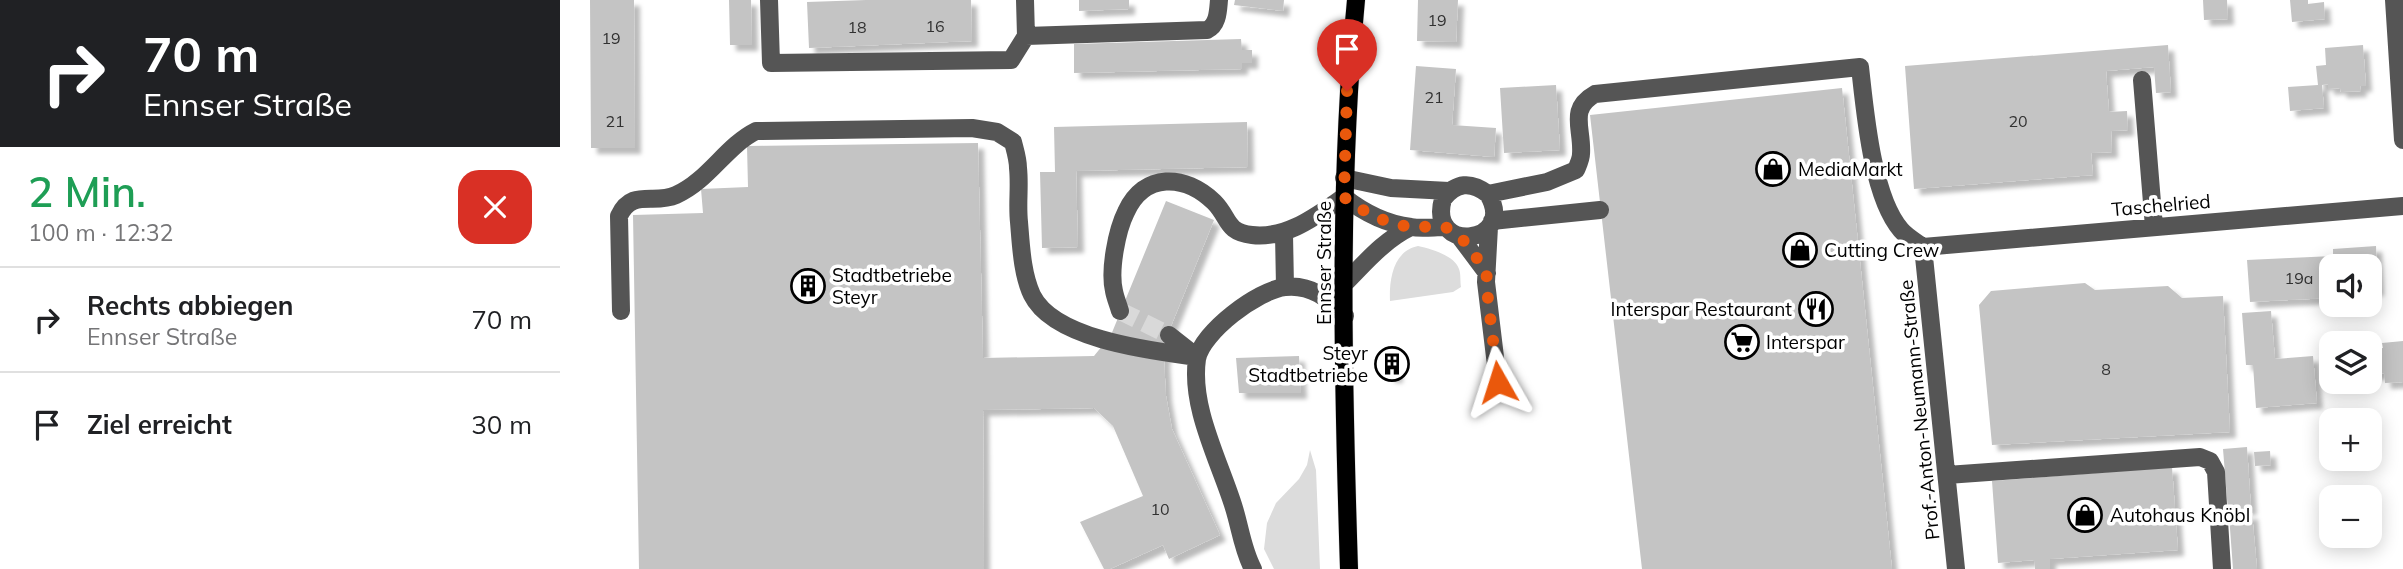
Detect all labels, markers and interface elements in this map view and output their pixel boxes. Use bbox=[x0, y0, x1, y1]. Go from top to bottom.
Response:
house number: 19 bbox=[1427, 10, 1447, 30]
house number: 16 bbox=[925, 16, 945, 36]
house number: 18 bbox=[847, 17, 867, 37]
pin bbox=[1317, 19, 1377, 91]
text: 70 m bbox=[143, 23, 259, 84]
icon: right bbox=[28, 28, 119, 119]
house number: 19 bbox=[601, 28, 621, 48]
icon: arrive bbox=[1328, 30, 1366, 68]
text: Ennser Straße bbox=[143, 84, 352, 124]
house number: 21 bbox=[1424, 87, 1444, 107]
house number: 21 bbox=[605, 111, 625, 131]
house number: 20 bbox=[2008, 111, 2028, 131]
shop icon: MediaMarkt bbox=[1754, 150, 1792, 188]
place label: MediaMarkt bbox=[1798, 157, 1903, 181]
text: 2 Min. bbox=[28, 165, 146, 218]
button: close bbox=[458, 170, 532, 244]
street label: Taschelried bbox=[2110, 189, 2212, 221]
street label: Ennser Straße bbox=[1312, 201, 1336, 325]
text: 100 m · 12:32 bbox=[28, 218, 173, 247]
shop icon: Cutting Crew bbox=[1781, 231, 1819, 269]
place label: Cutting Crew bbox=[1824, 238, 1939, 262]
map controls bbox=[2319, 254, 2382, 548]
button: sound bbox=[2319, 254, 2382, 317]
place label: Stadtbetriebe Steyr bbox=[832, 263, 952, 309]
building icon: Stadtbetriebe Steyr bbox=[789, 267, 827, 305]
house number: 19a bbox=[2285, 268, 2313, 288]
street label: Prof.-Anton-Neumann-Straße bbox=[1893, 279, 1945, 541]
text: Rechts abbiegen bbox=[87, 289, 293, 322]
restaurant icon: Interspar Restaurant bbox=[1797, 290, 1835, 328]
place label: Interspar Restaurant bbox=[1611, 297, 1792, 321]
icon: right bbox=[28, 301, 66, 339]
text: 70 m bbox=[471, 303, 532, 336]
text: Ennser Straße bbox=[87, 322, 237, 351]
supermarket icon: Interspar bbox=[1723, 323, 1761, 361]
place label: Interspar bbox=[1766, 330, 1845, 354]
button: layers bbox=[2319, 331, 2382, 394]
place label: Steyr Stadtbetriebe bbox=[1248, 341, 1368, 387]
building icon: Steyr Stadtbetriebe bbox=[1373, 345, 1411, 383]
position arrow bbox=[1461, 345, 1535, 419]
house number: 8 bbox=[2101, 359, 2111, 379]
icon: arrive bbox=[28, 406, 66, 444]
text: Ziel erreicht bbox=[87, 408, 232, 441]
text: 30 m bbox=[471, 408, 532, 441]
button: + bbox=[2319, 408, 2382, 471]
button: − bbox=[2319, 485, 2382, 548]
shop icon: Autohaus Knöbl bbox=[2066, 496, 2104, 534]
house number: 10 bbox=[1150, 499, 1170, 519]
place label: Autohaus Knöbl bbox=[2110, 503, 2250, 527]

